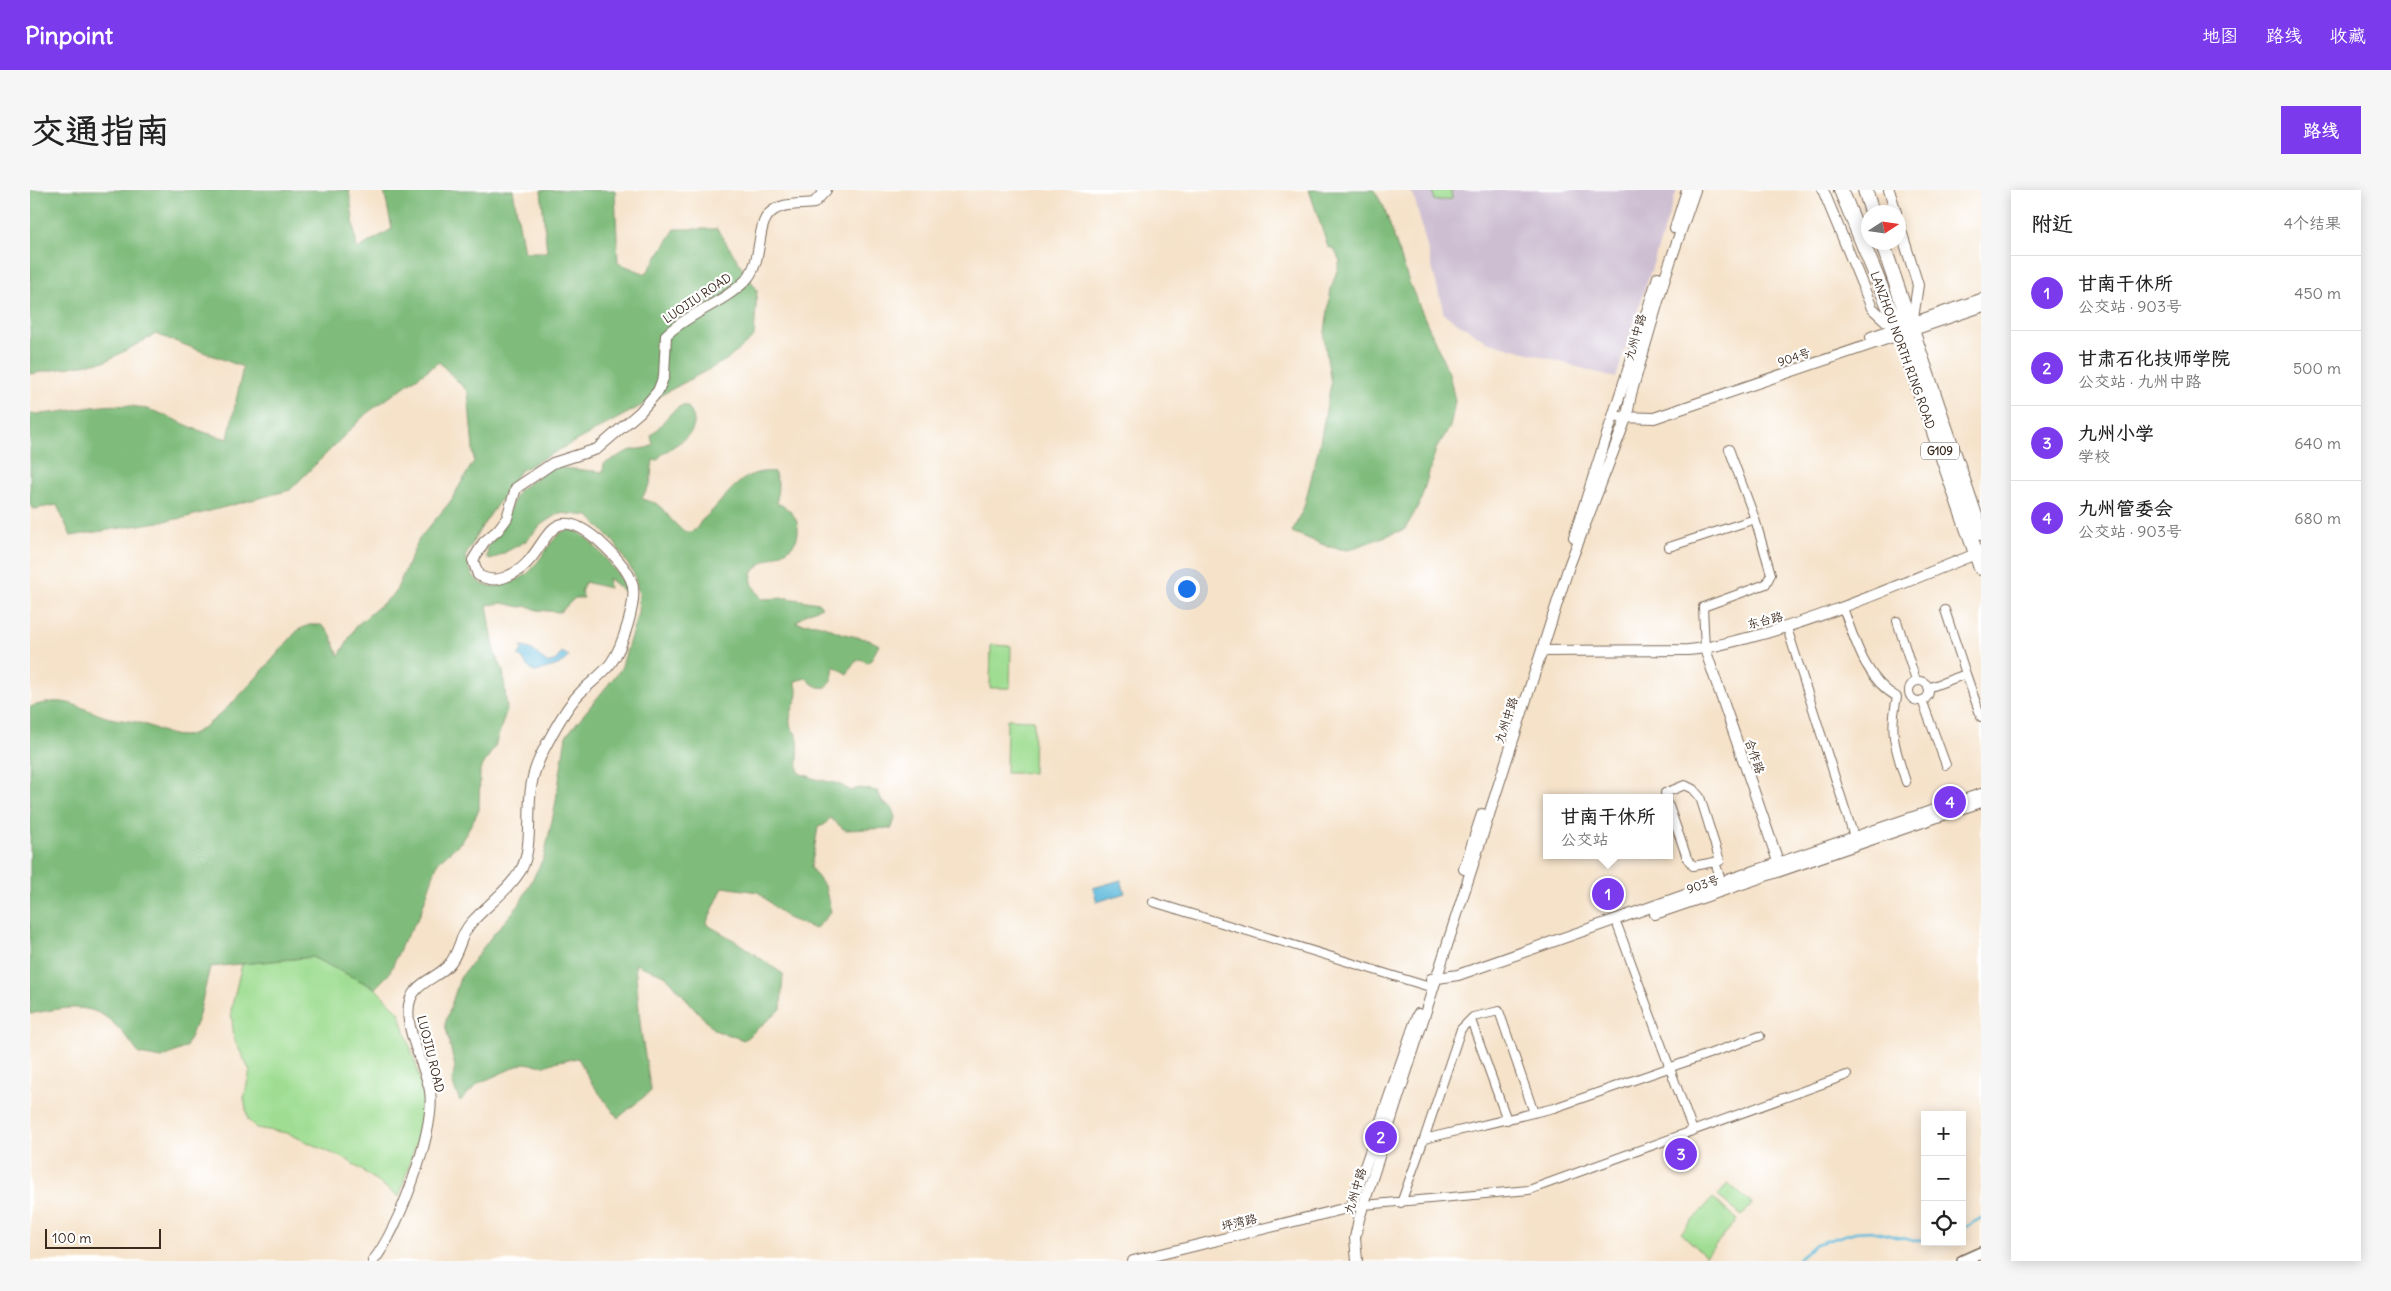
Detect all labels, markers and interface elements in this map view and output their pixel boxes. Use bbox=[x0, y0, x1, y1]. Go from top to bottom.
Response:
text: Pinpoint bbox=[25, 20, 113, 50]
text: 地图 bbox=[2202, 24, 2238, 47]
text: 路线 bbox=[2266, 24, 2302, 47]
text: 收藏 bbox=[2330, 24, 2366, 47]
button: 路线 bbox=[2281, 106, 2361, 154]
text: 交通指南 bbox=[30, 108, 170, 152]
north arrow bbox=[1861, 205, 1906, 250]
text: 附近 bbox=[2031, 210, 2073, 237]
text: 4个结果 bbox=[2284, 213, 2341, 233]
street label: LANZHOU NORTH RING ROAD bbox=[1867, 269, 1939, 431]
street label: LUOJIU ROAD bbox=[660, 270, 734, 326]
text: 甘南干休所 bbox=[2078, 271, 2173, 295]
text: 1 bbox=[2044, 283, 2050, 303]
text: 450 m bbox=[2294, 283, 2341, 303]
text: 公交站 · 903号 bbox=[2078, 296, 2182, 316]
street label: 九州中路 bbox=[1621, 312, 1649, 362]
street label: 904号 bbox=[1776, 344, 1812, 370]
text: 甘肃石化技师学院 bbox=[2078, 346, 2230, 370]
text: 2 bbox=[2043, 358, 2051, 378]
text: 500 m bbox=[2293, 358, 2341, 378]
text: 公交站 · 九州中路 bbox=[2078, 371, 2201, 391]
text: 九州小学 bbox=[2078, 421, 2154, 445]
text: 3 bbox=[2042, 433, 2052, 453]
text: 640 m bbox=[2294, 433, 2341, 453]
road number: G109 bbox=[1921, 442, 1959, 460]
text: 学校 bbox=[2078, 446, 2110, 466]
text: 九州管委会 bbox=[2078, 496, 2173, 520]
text: 4 bbox=[2042, 508, 2052, 528]
text: 680 m bbox=[2294, 508, 2341, 528]
text: 公交站 · 903号 bbox=[2078, 521, 2182, 541]
your location bbox=[1174, 576, 1200, 602]
street label: 东台路 bbox=[1746, 608, 1784, 632]
street label: 九州中路 bbox=[1491, 695, 1521, 745]
street label: 合作路 bbox=[1742, 737, 1768, 775]
pin: 4 bbox=[1934, 783, 1966, 821]
popup bbox=[1543, 794, 1673, 859]
text: 甘南干休所 bbox=[1560, 804, 1656, 828]
text: 公交站 bbox=[1560, 829, 1609, 849]
street label: 903号 bbox=[1685, 871, 1721, 897]
pin: 1 bbox=[1592, 875, 1624, 913]
street label: LUOJIU ROAD bbox=[414, 1014, 448, 1094]
map controls bbox=[1921, 1111, 1966, 1246]
button: + bbox=[1921, 1111, 1966, 1156]
pin: 2 bbox=[1365, 1118, 1397, 1156]
pin: 3 bbox=[1665, 1135, 1697, 1173]
button: − bbox=[1921, 1156, 1966, 1201]
street label: 九州中路 bbox=[1341, 1166, 1369, 1216]
button: locate bbox=[1921, 1201, 1966, 1246]
street label: 坪湾路 bbox=[1220, 1210, 1258, 1234]
scale bar bbox=[45, 1226, 161, 1249]
text: 100 m bbox=[52, 1229, 92, 1247]

